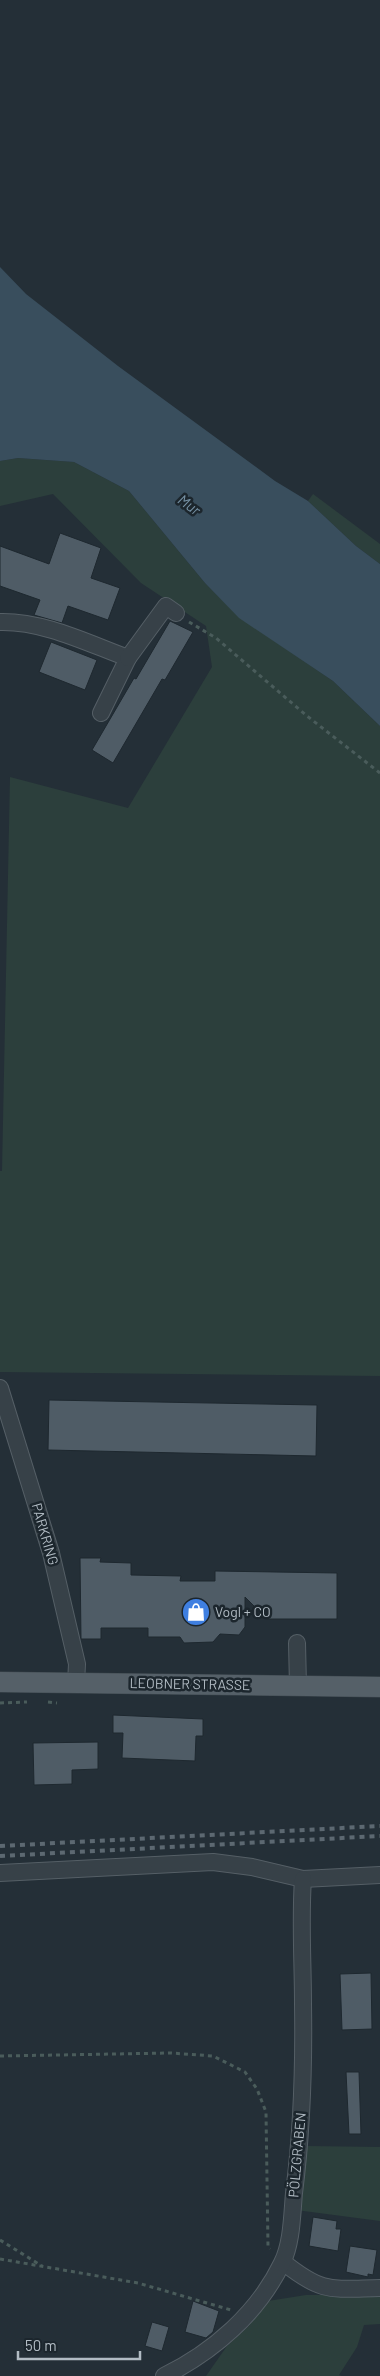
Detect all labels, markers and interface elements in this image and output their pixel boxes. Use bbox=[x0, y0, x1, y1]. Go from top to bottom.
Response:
water label: Mur bbox=[175, 490, 205, 519]
street label: PARKRING bbox=[29, 1501, 62, 1567]
shop icon: Vogl + CO bbox=[181, 1597, 211, 1627]
place label: Vogl + CO bbox=[215, 1603, 271, 1620]
street label: LEOBNER STRASSE bbox=[129, 1674, 251, 1693]
street label: PÖLZGRABEN bbox=[284, 2112, 309, 2198]
scale bar bbox=[18, 2328, 140, 2360]
text: 50 m bbox=[25, 2336, 57, 2354]

